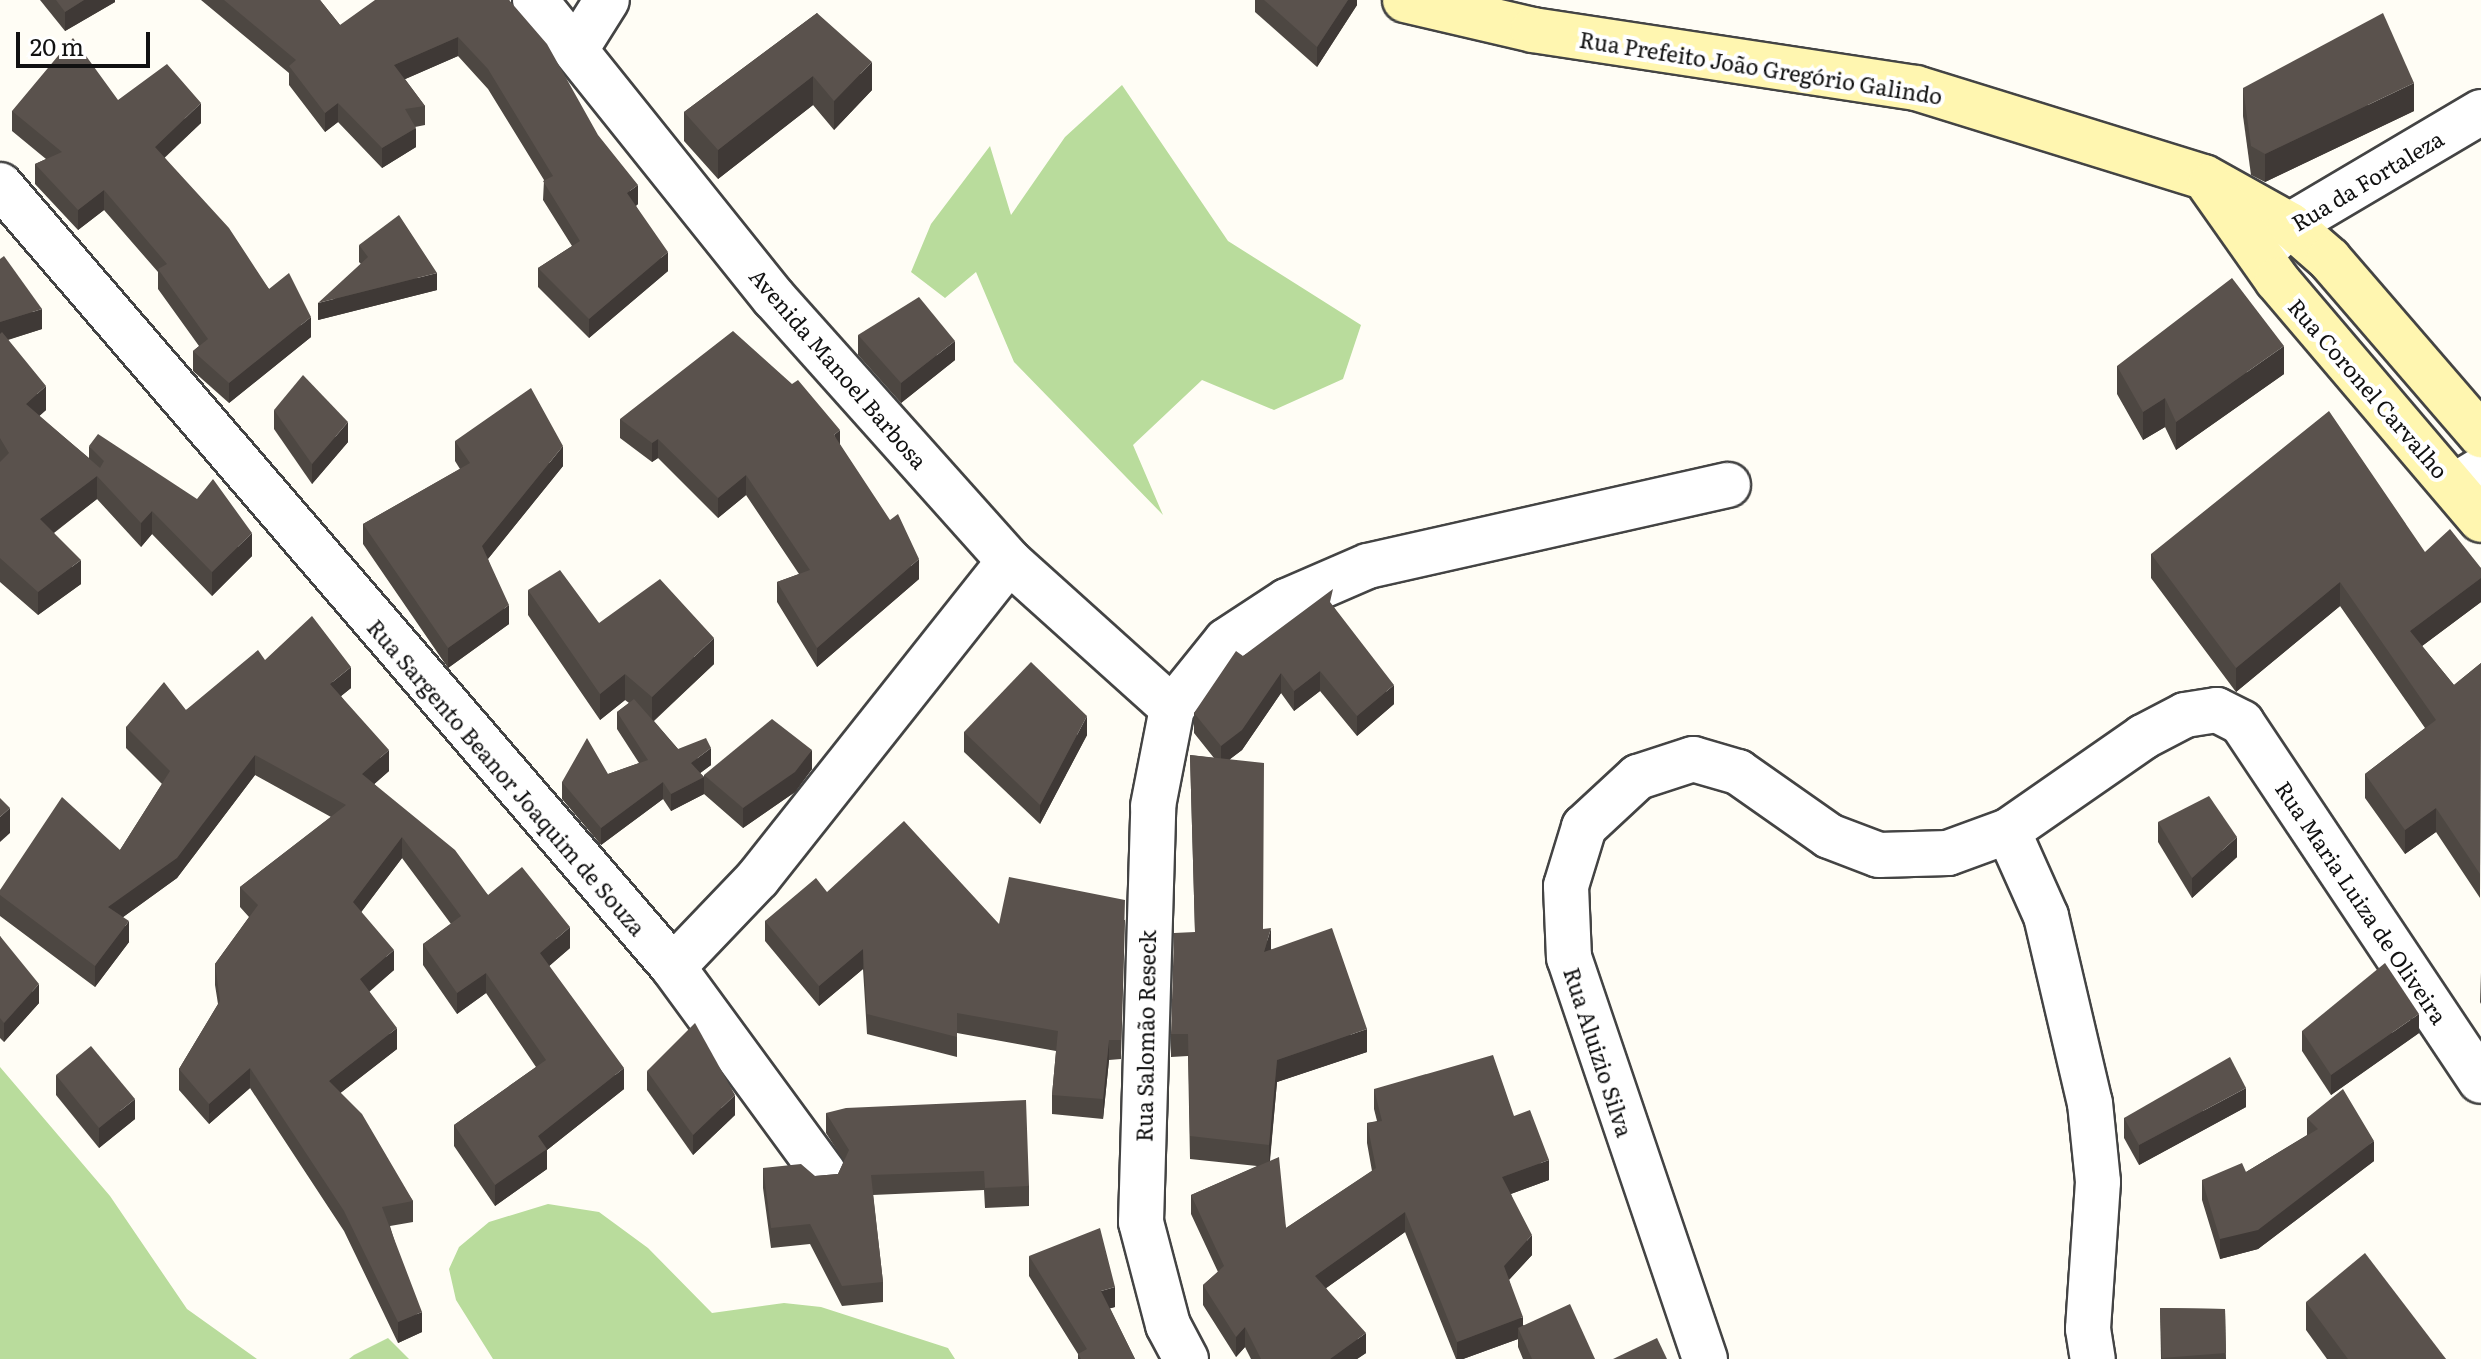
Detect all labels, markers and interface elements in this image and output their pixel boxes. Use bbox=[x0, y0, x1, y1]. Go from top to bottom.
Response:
scale bar bbox=[20, 16, 154, 66]
street label: Rua Prefeito João Gregório Galindo bbox=[1578, 25, 1944, 109]
text: 20 m bbox=[30, 28, 84, 63]
street label: Rua da Fortaleza bbox=[2286, 124, 2448, 236]
street label: Avenida Manoel Barbosa bbox=[745, 262, 933, 474]
street label: Rua Coronel Carvalho bbox=[2284, 293, 2454, 483]
street label: Rua Sargento Beanor Joaquim de Souza bbox=[363, 614, 651, 940]
street label: Rua Maria Luiza de Oliveira bbox=[2271, 776, 2453, 1028]
street label: Rua Salomão Reseck bbox=[1130, 930, 1160, 1142]
street label: Rua Aluizio Silva bbox=[1559, 964, 1639, 1140]

